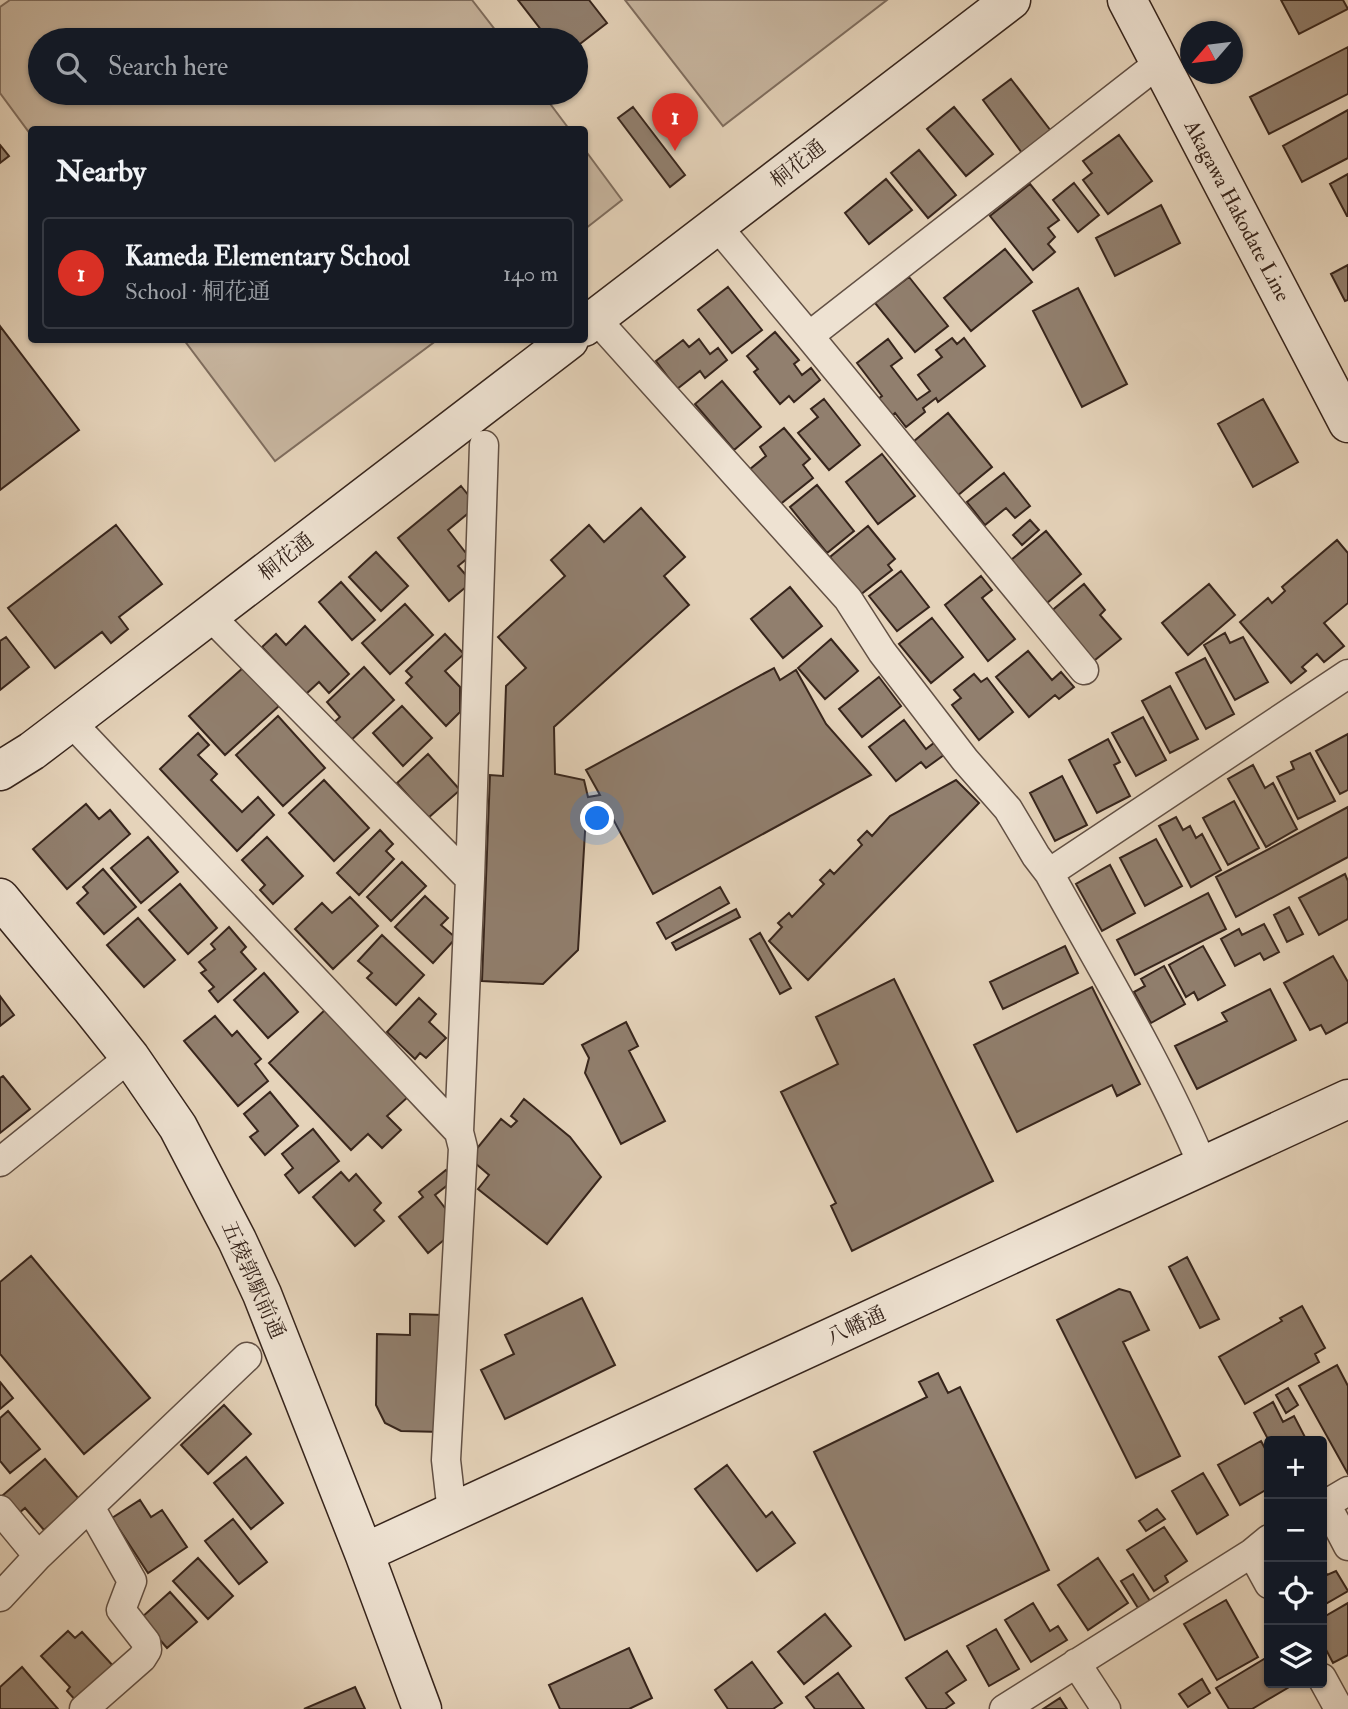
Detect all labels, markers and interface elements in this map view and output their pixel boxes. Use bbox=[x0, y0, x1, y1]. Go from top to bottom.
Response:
north arrow bbox=[1180, 21, 1243, 84]
search box bbox=[28, 28, 588, 105]
icon: search bbox=[52, 48, 90, 86]
text: Search here bbox=[108, 51, 228, 83]
pin: 1 bbox=[652, 93, 698, 151]
street label: Akagawa Hakodate Line bbox=[1177, 115, 1296, 307]
street label: 桐花通 bbox=[765, 134, 831, 194]
text: Nearby bbox=[56, 153, 146, 190]
text: Kameda Elementary School bbox=[125, 241, 410, 273]
text: 1 bbox=[77, 259, 85, 288]
text: 140 m bbox=[503, 259, 558, 288]
text: School · 桐花通 bbox=[125, 277, 270, 306]
street label: 桐花通 bbox=[253, 527, 319, 587]
your location bbox=[580, 801, 614, 835]
street label: 五稜郭駅前通 bbox=[215, 1217, 291, 1343]
street label: 八幡通 bbox=[822, 1300, 890, 1352]
map controls bbox=[1264, 1436, 1327, 1688]
button: + bbox=[1264, 1436, 1327, 1499]
button: − bbox=[1264, 1499, 1327, 1562]
button: locate bbox=[1264, 1562, 1327, 1625]
button: layers bbox=[1264, 1625, 1327, 1688]

